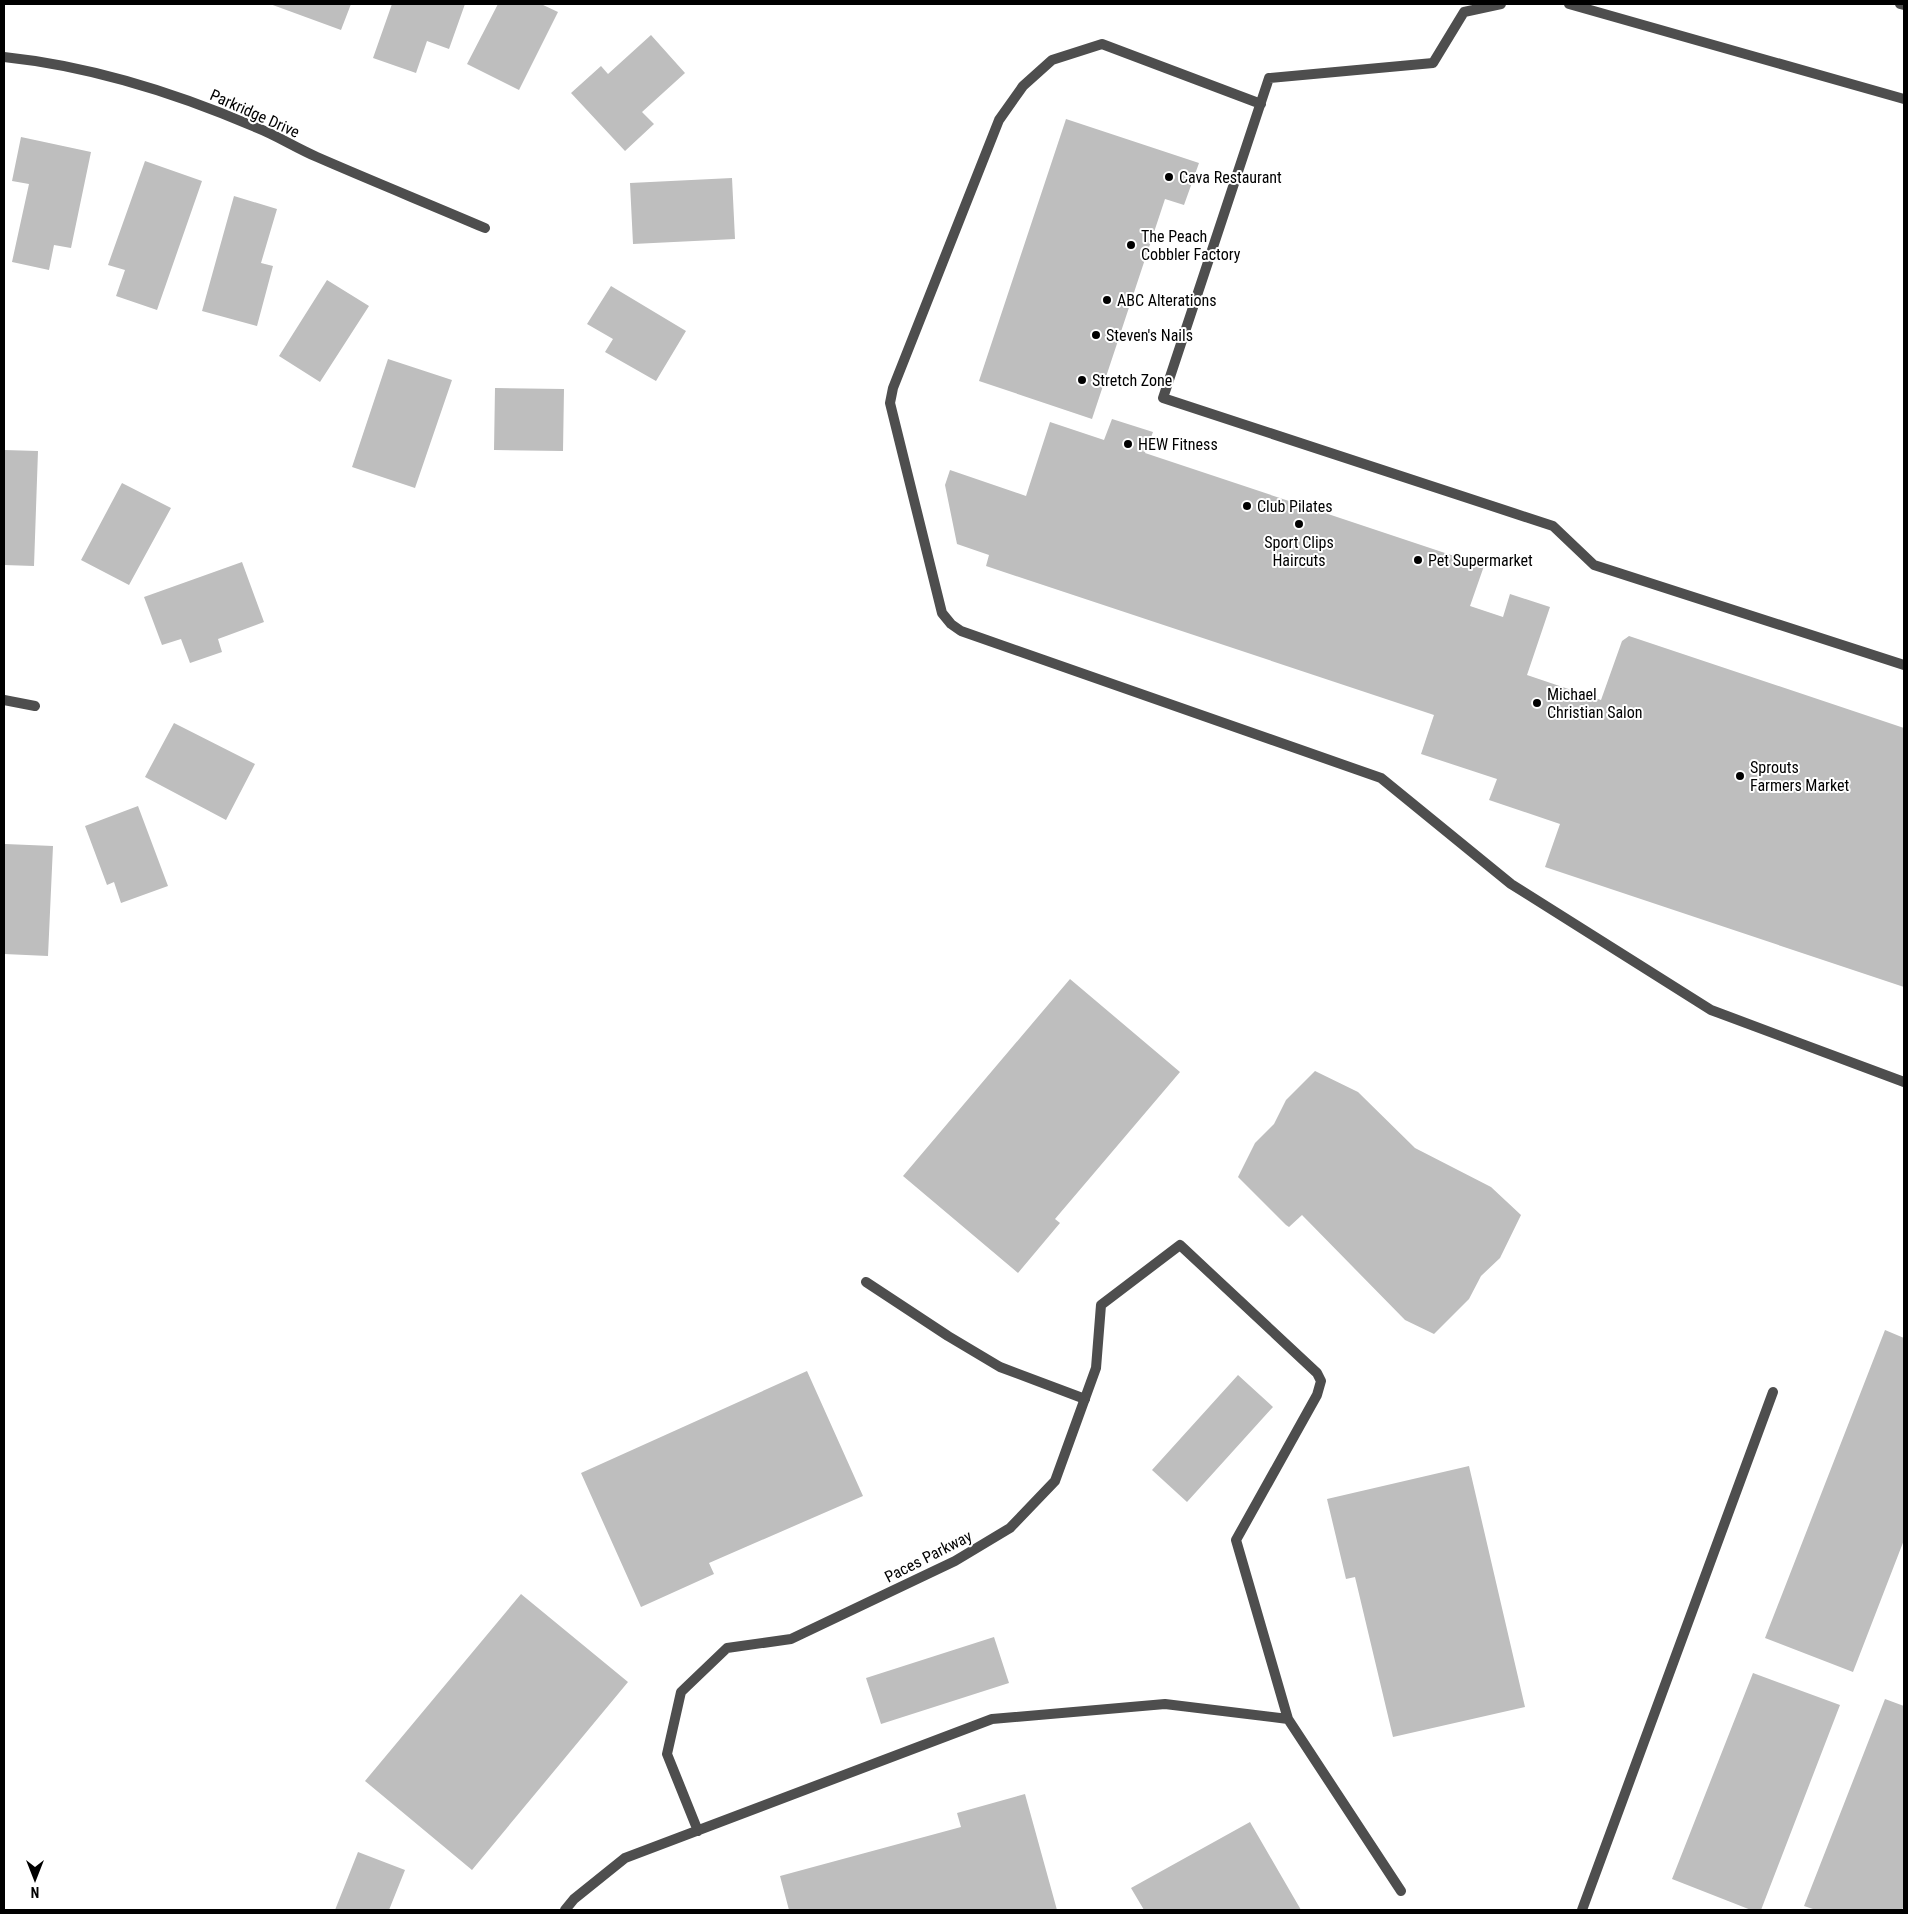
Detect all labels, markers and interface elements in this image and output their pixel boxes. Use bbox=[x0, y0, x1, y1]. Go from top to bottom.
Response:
street label: Parkridge Drive bbox=[207, 85, 303, 142]
place label: Cava Restaurant bbox=[1179, 168, 1282, 187]
marker: Cava Restaurant bbox=[1163, 171, 1175, 183]
place label: The Peach Cobbler Factory bbox=[1141, 227, 1241, 264]
marker: The Peach Cobbler Factory bbox=[1125, 239, 1137, 251]
place label: ABC Alterations bbox=[1117, 291, 1217, 310]
marker: ABC Alterations bbox=[1101, 294, 1113, 306]
place label: Steven's Nails bbox=[1106, 326, 1193, 345]
marker: Steven's Nails bbox=[1090, 329, 1102, 341]
place label: Stretch Zone bbox=[1092, 371, 1172, 390]
marker: Stretch Zone bbox=[1076, 374, 1088, 386]
place label: HEW Fitness bbox=[1138, 435, 1218, 454]
marker: HEW Fitness bbox=[1122, 438, 1134, 450]
place label: Club Pilates bbox=[1257, 497, 1332, 516]
marker: Club Pilates bbox=[1241, 500, 1253, 512]
marker: Sport Clips Haircuts bbox=[1293, 518, 1305, 530]
place label: Sport Clips Haircuts bbox=[1264, 533, 1334, 570]
place label: Pet Supermarket bbox=[1428, 551, 1533, 570]
marker: Pet Supermarket bbox=[1412, 554, 1424, 566]
place label: Michael Christian Salon bbox=[1547, 685, 1643, 722]
marker: Michael Christian Salon bbox=[1531, 697, 1543, 709]
place label: Sprouts Farmers Market bbox=[1750, 758, 1850, 795]
marker: Sprouts Farmers Market bbox=[1734, 770, 1746, 782]
street label: Paces Parkway bbox=[881, 1526, 975, 1587]
north arrow bbox=[10, 1854, 60, 1904]
text: N bbox=[31, 1884, 39, 1900]

